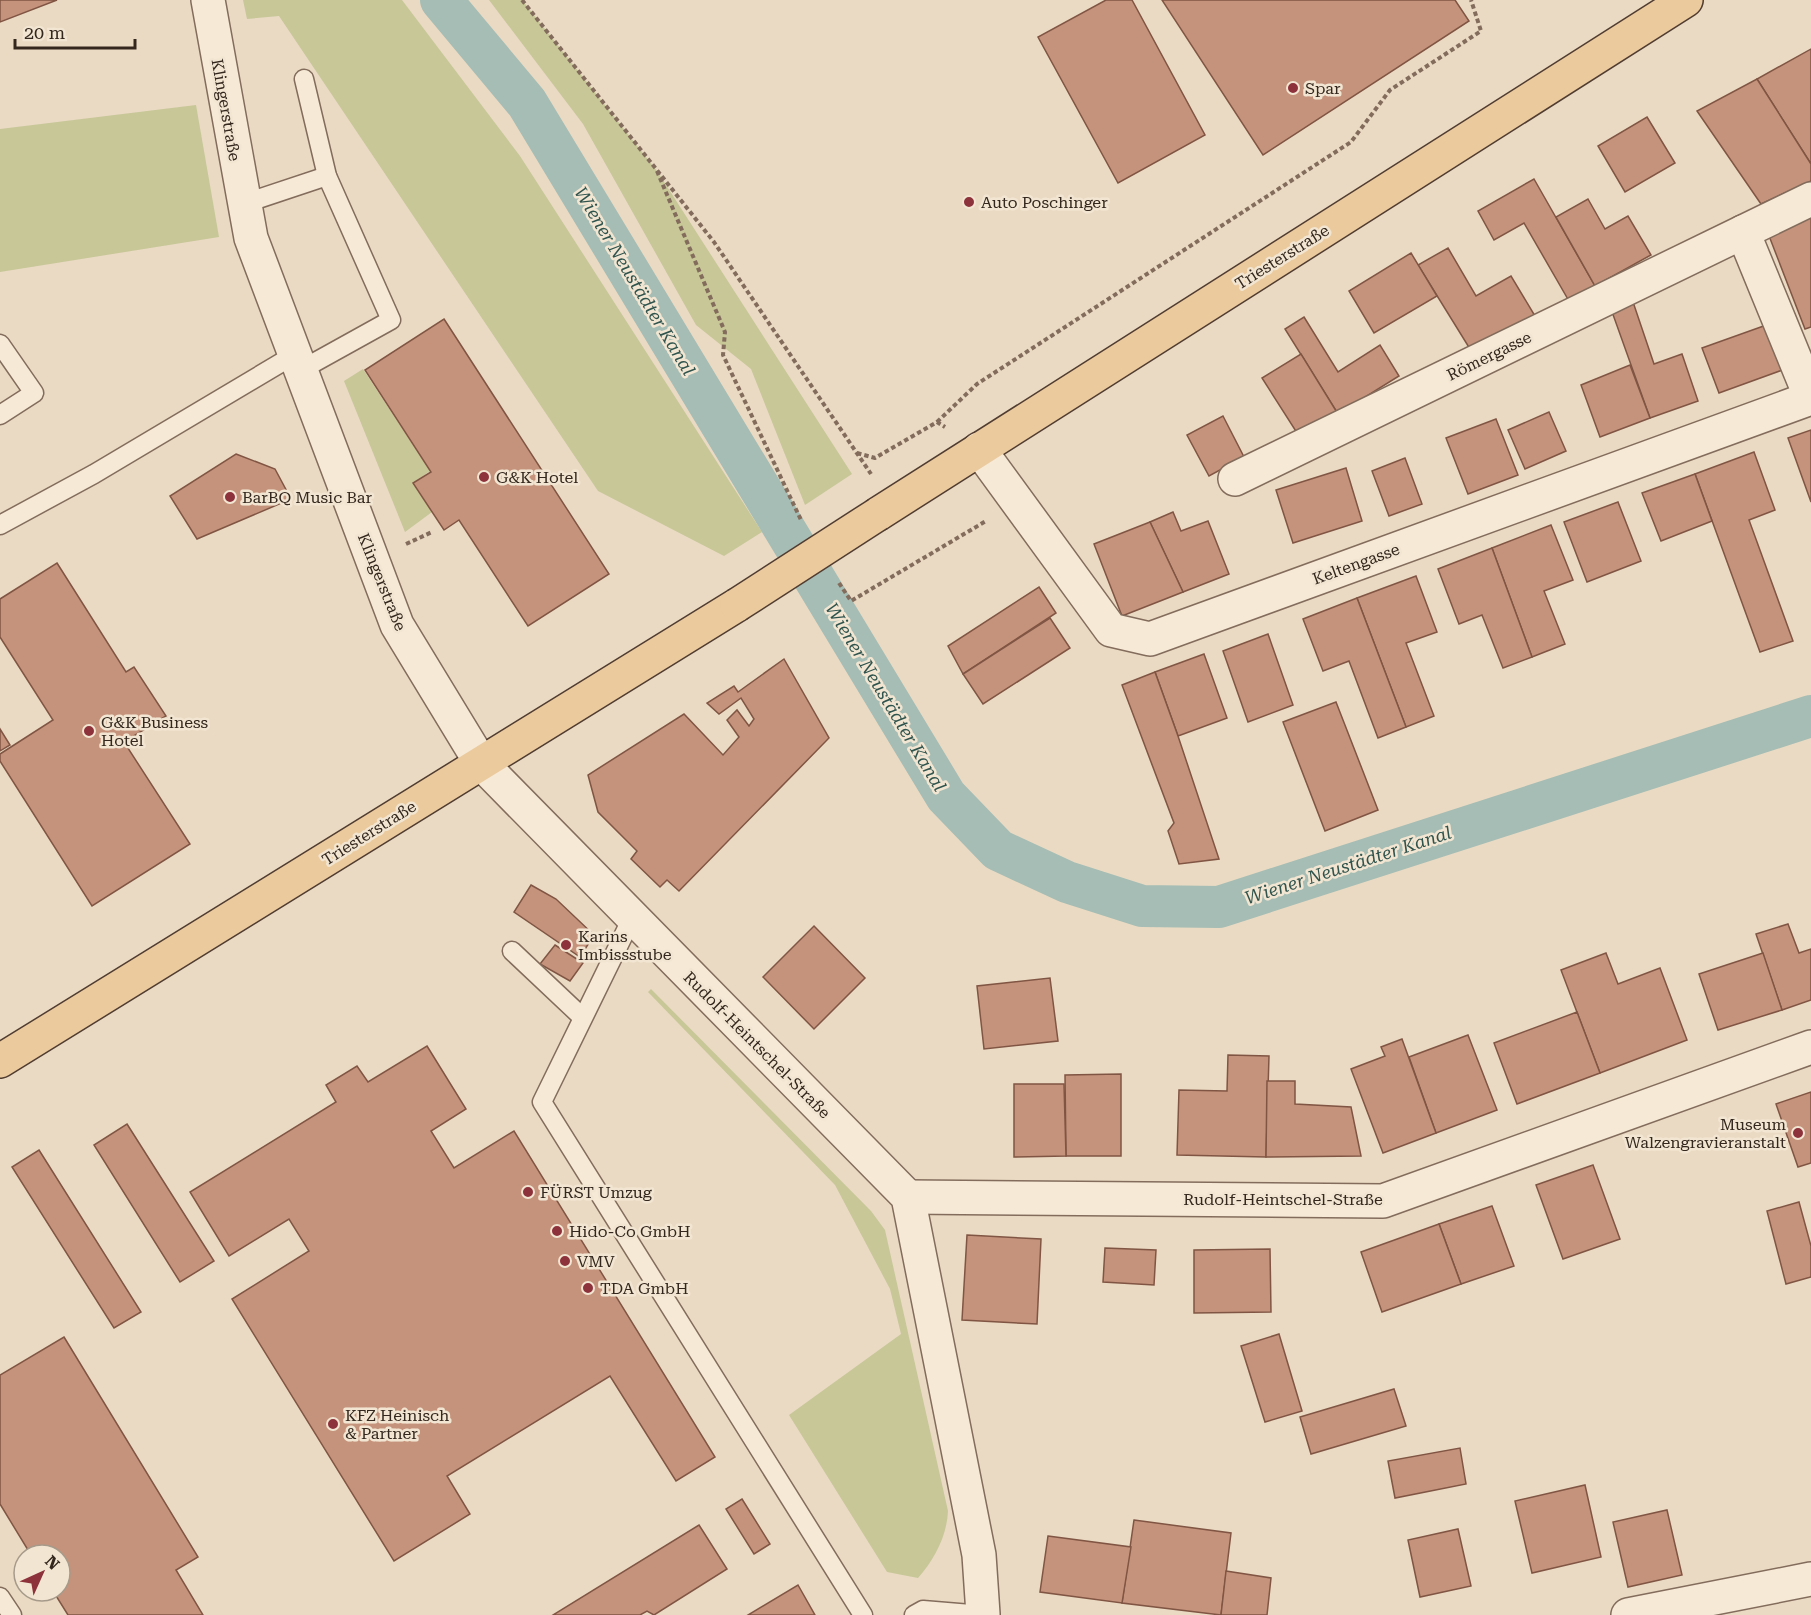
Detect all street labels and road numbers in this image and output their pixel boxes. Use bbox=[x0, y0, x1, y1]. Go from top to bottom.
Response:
street label: Klingerstraße bbox=[208, 57, 244, 163]
street label: Triesterstraße bbox=[1232, 220, 1333, 293]
street label: Römergasse bbox=[1444, 327, 1535, 385]
street label: Klingerstraße bbox=[354, 530, 410, 634]
street label: Keltengasse bbox=[1310, 539, 1402, 589]
street label: Triesterstraße bbox=[319, 796, 420, 869]
street label: Rudolf-Heintschel-Straße bbox=[680, 968, 834, 1122]
street label: Rudolf-Heintschel-Straße bbox=[1183, 1190, 1383, 1209]

